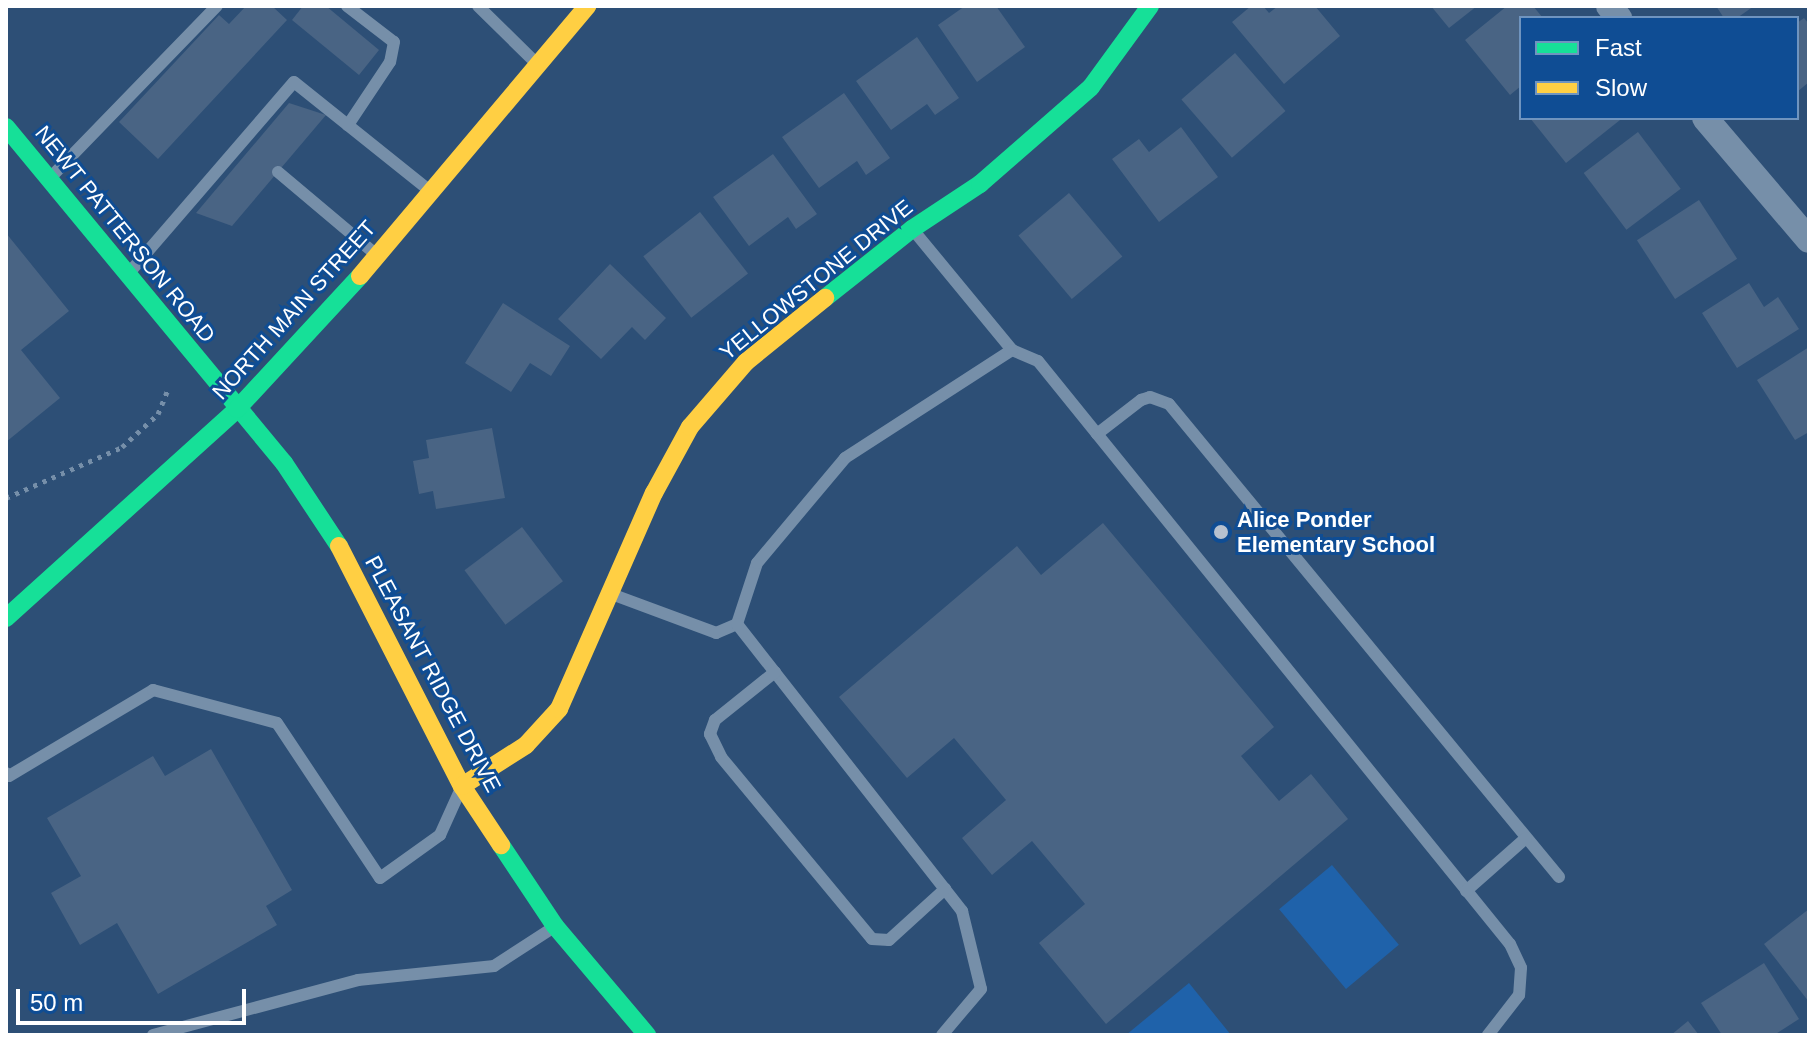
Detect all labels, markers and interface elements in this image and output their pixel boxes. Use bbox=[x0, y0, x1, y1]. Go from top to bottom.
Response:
legend bbox=[1519, 16, 1799, 120]
text: Fast bbox=[1595, 34, 1642, 61]
text: Slow bbox=[1595, 74, 1647, 101]
street label: NEWT PATTERSON ROAD bbox=[29, 120, 221, 348]
street label: YELLOWSTONE DRIVE bbox=[714, 194, 918, 366]
street label: NORTH MAIN STREET bbox=[207, 215, 381, 405]
place label: Alice Ponder Elementary School bbox=[1237, 506, 1435, 558]
marker: Alice Ponder Elementary School bbox=[1212, 523, 1230, 541]
street label: PLEASANT RIDGE DRIVE bbox=[359, 551, 507, 797]
scale bar bbox=[20, 973, 250, 1023]
text: 50 m bbox=[30, 989, 83, 1016]

